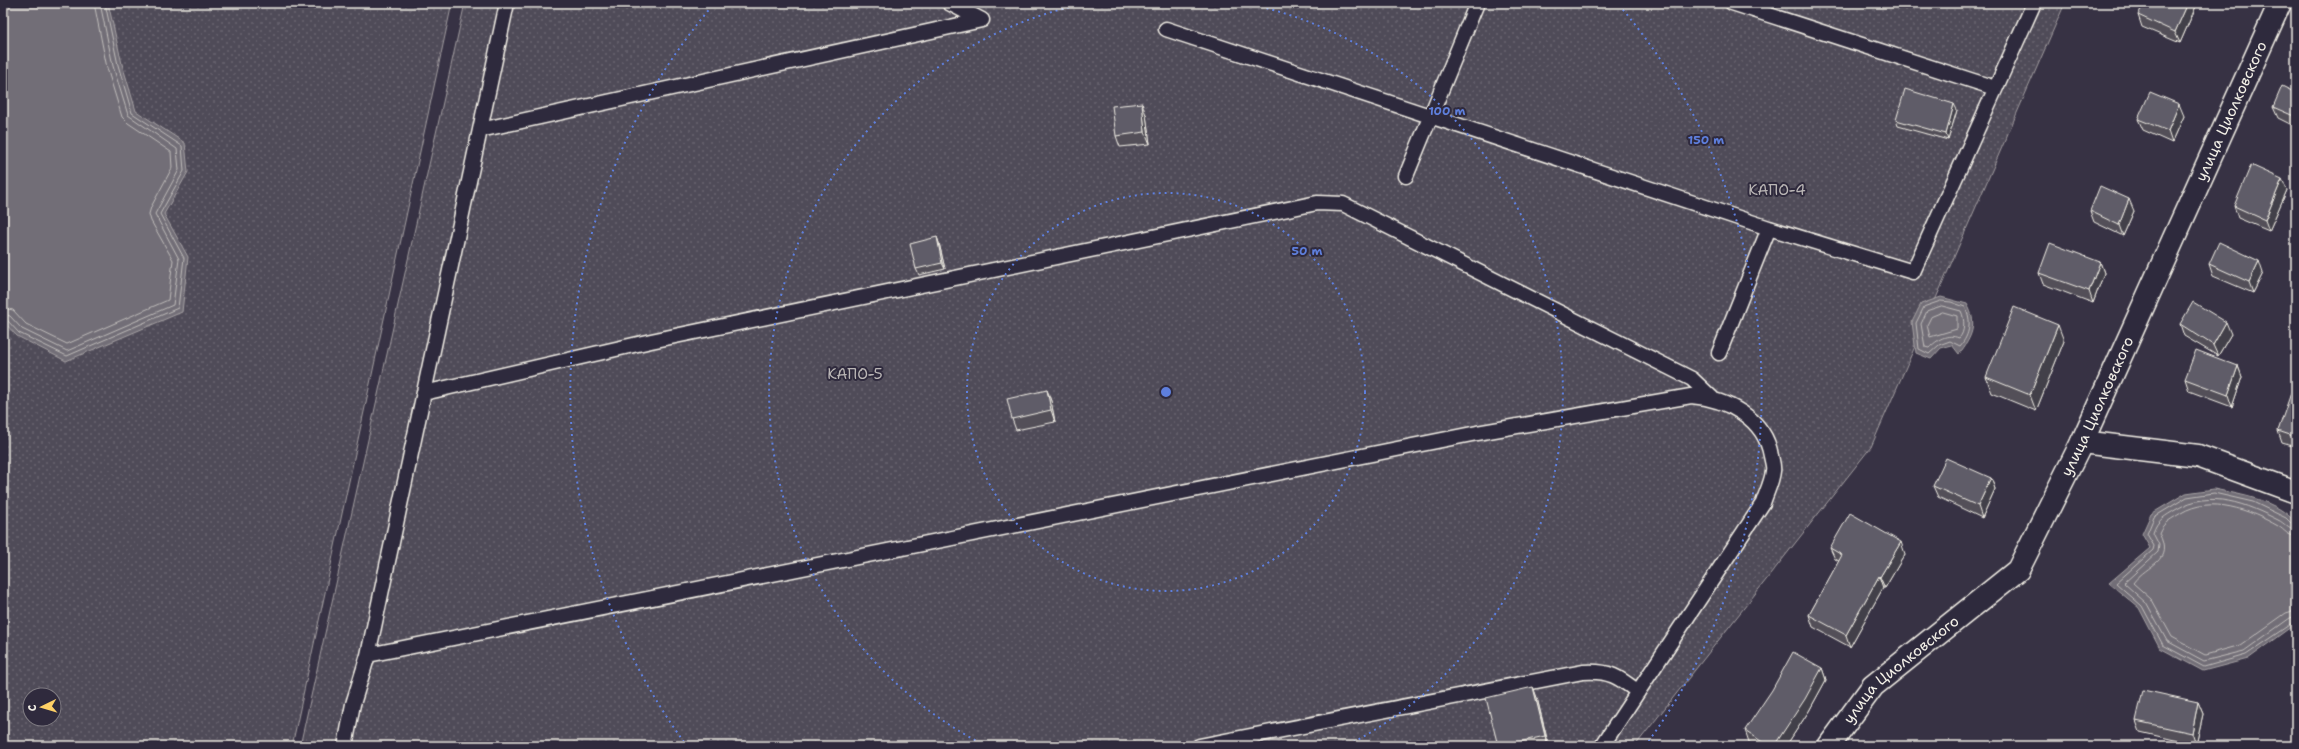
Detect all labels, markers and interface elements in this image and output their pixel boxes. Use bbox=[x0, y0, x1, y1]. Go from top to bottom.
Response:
street label: улица Циолковского bbox=[2191, 38, 2271, 185]
text: 100 m bbox=[1429, 103, 1466, 119]
text: 150 m bbox=[1688, 132, 1724, 148]
park label: КАПО-4 bbox=[1748, 180, 1806, 200]
text: 50 m bbox=[1292, 243, 1323, 259]
street label: улица Циолковского bbox=[2056, 333, 2138, 480]
park label: КАПО-5 bbox=[827, 364, 883, 384]
centre of rings bbox=[1159, 385, 1173, 399]
street label: улица Циолковского bbox=[1839, 611, 1963, 728]
north arrow bbox=[22, 687, 62, 727]
text: С bbox=[25, 704, 40, 712]

